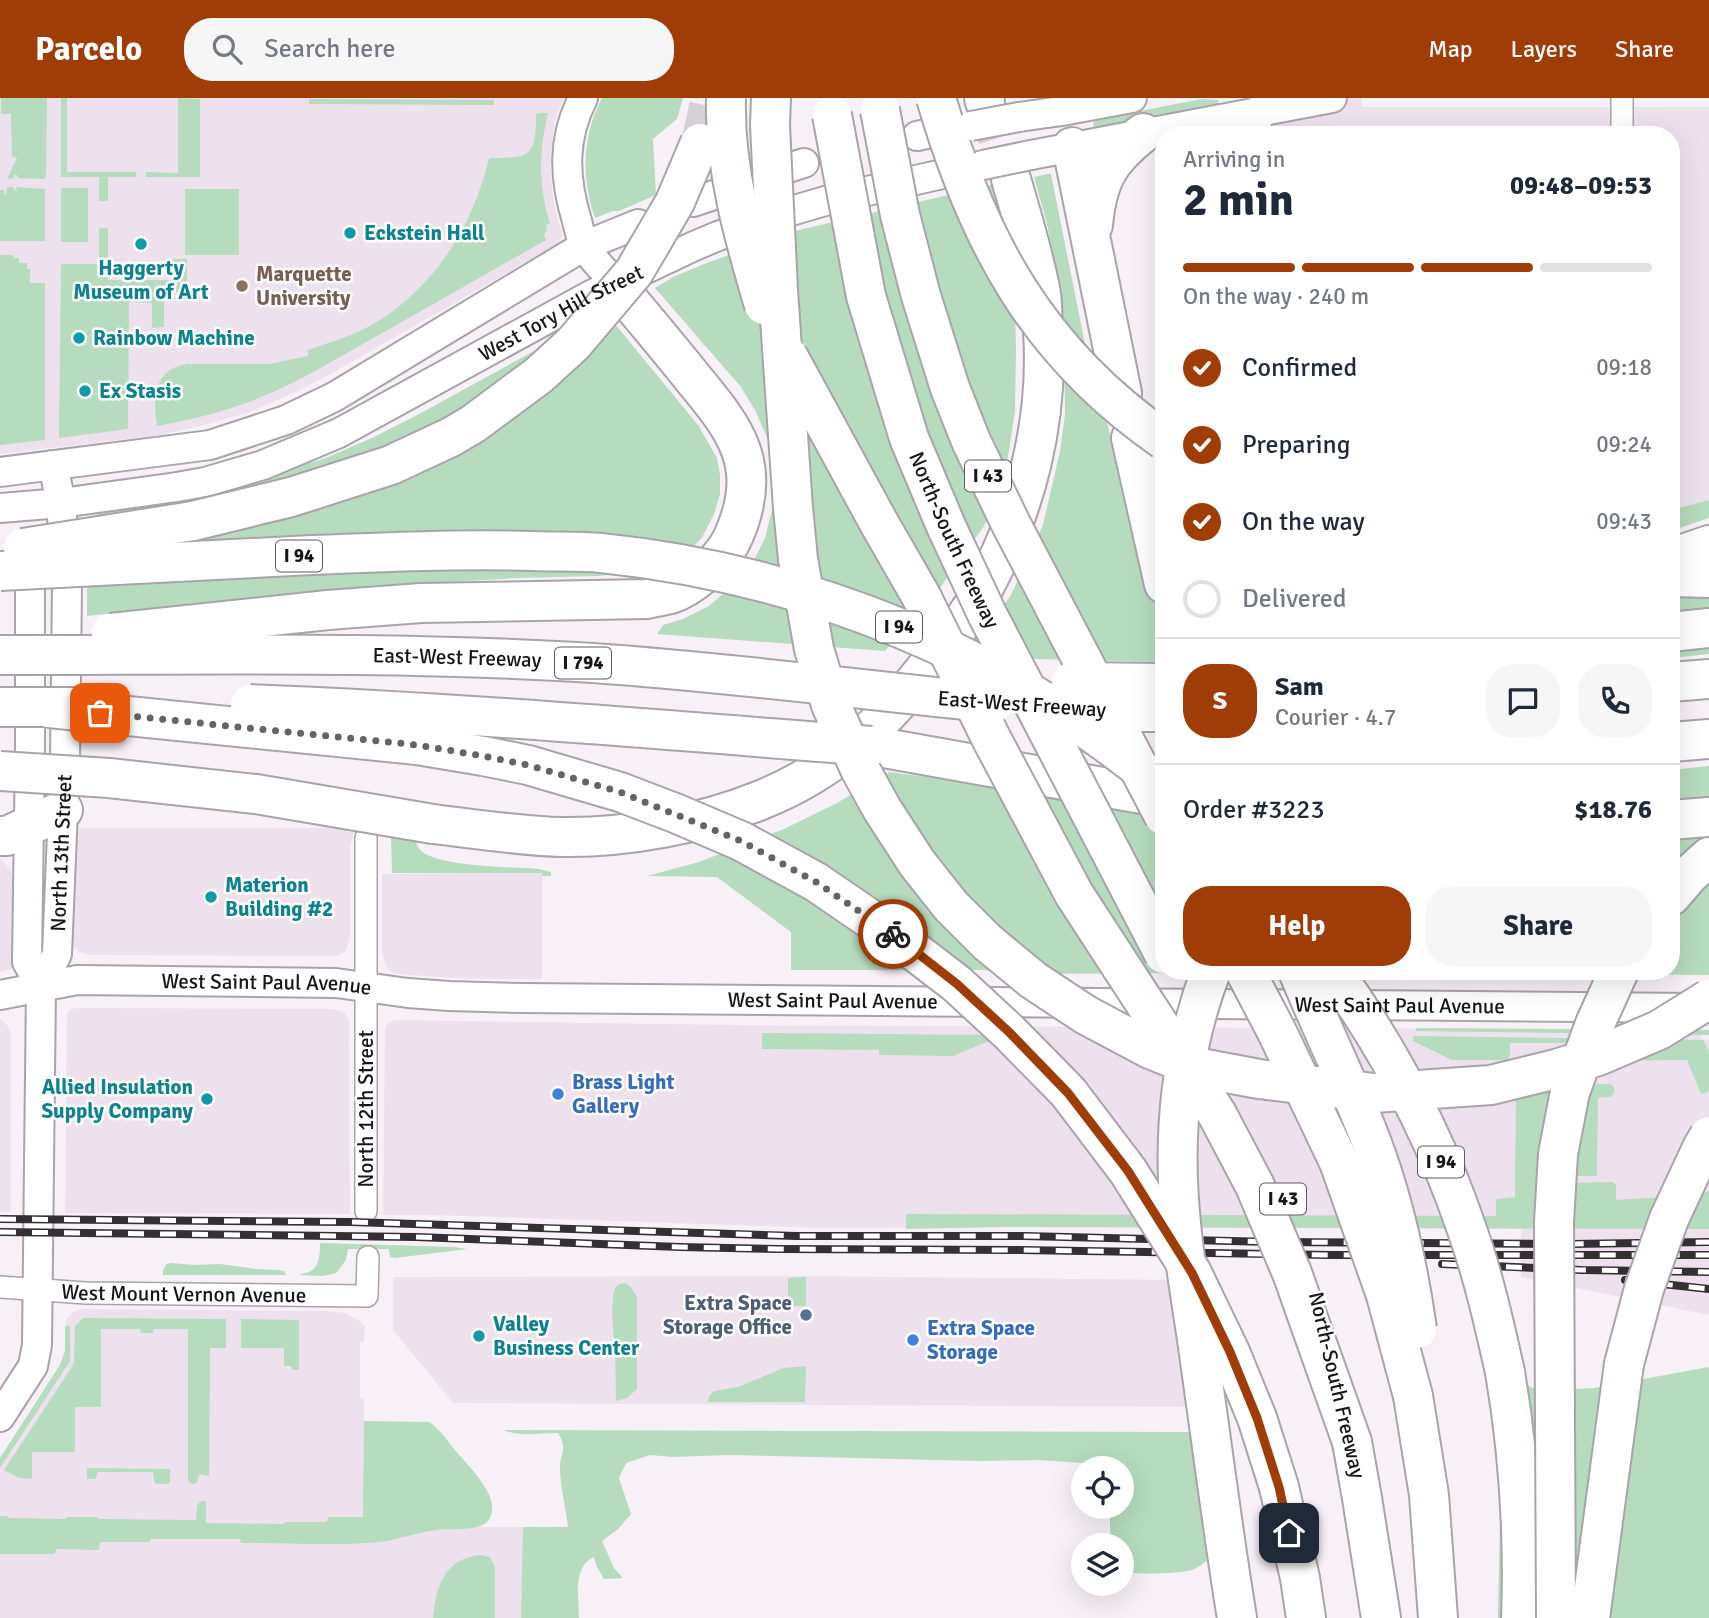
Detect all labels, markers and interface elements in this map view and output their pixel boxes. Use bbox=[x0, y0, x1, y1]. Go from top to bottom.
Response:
search box bbox=[184, 18, 674, 81]
text: Parcelo bbox=[35, 29, 142, 70]
icon: search bbox=[208, 30, 246, 68]
text: Search here bbox=[264, 33, 395, 65]
text: Map bbox=[1428, 34, 1473, 64]
text: Layers bbox=[1511, 34, 1577, 64]
text: Share bbox=[1615, 34, 1674, 64]
text: Arriving in bbox=[1183, 145, 1285, 174]
text: 09:48–09:53 bbox=[1510, 170, 1652, 202]
text: 2 min bbox=[1183, 172, 1294, 228]
place label: Eckstein Hall bbox=[364, 220, 485, 246]
marker: Eckstein Hall bbox=[342, 225, 358, 241]
marker: Haggerty Museum of Art bbox=[133, 236, 149, 252]
place label: Haggerty Museum of Art bbox=[73, 255, 209, 305]
street label: West Tory Hill Street bbox=[474, 259, 647, 367]
place label: Marquette University bbox=[256, 261, 352, 311]
marker: Marquette University bbox=[234, 278, 250, 294]
text: On the way · 240 m bbox=[1183, 282, 1369, 311]
place label: Rainbow Machine bbox=[93, 325, 255, 351]
marker: Rainbow Machine bbox=[71, 330, 87, 346]
icon: check bbox=[1183, 349, 1221, 387]
text: Confirmed bbox=[1242, 352, 1357, 384]
text: 09:18 bbox=[1596, 353, 1652, 382]
place label: Ex Stasis bbox=[99, 378, 181, 404]
marker: Ex Stasis bbox=[77, 383, 93, 399]
icon: check bbox=[1183, 426, 1221, 464]
text: Preparing bbox=[1242, 429, 1350, 461]
text: 09:24 bbox=[1596, 430, 1652, 459]
street label: North-South Freeway bbox=[903, 448, 1005, 633]
road number: I 43 bbox=[965, 460, 1011, 492]
icon: check bbox=[1183, 503, 1221, 541]
text: On the way bbox=[1242, 506, 1365, 538]
text: 09:43 bbox=[1596, 507, 1652, 536]
road number: I 94 bbox=[276, 540, 322, 572]
text: Delivered bbox=[1242, 583, 1347, 615]
road number: I 94 bbox=[876, 612, 922, 642]
street label: East-West Freeway bbox=[372, 642, 542, 673]
road number: I 794 bbox=[555, 648, 611, 678]
button: chat bbox=[1486, 664, 1560, 738]
button: phone bbox=[1578, 664, 1652, 738]
text: Sam bbox=[1275, 671, 1324, 703]
pin bbox=[70, 683, 130, 743]
street label: East-West Freeway bbox=[937, 685, 1107, 723]
text: S bbox=[1213, 685, 1227, 717]
icon: bag bbox=[81, 694, 119, 732]
text: Courier · 4.7 bbox=[1275, 703, 1396, 732]
street label: North 13th Street bbox=[45, 774, 77, 932]
text: Order #3223 bbox=[1183, 794, 1324, 826]
text: $18.76 bbox=[1574, 794, 1652, 826]
place label: Materion Building #2 bbox=[225, 872, 333, 922]
button: Help bbox=[1183, 886, 1411, 966]
button: Share bbox=[1425, 886, 1652, 966]
marker: Materion Building #2 bbox=[203, 889, 219, 905]
courier bbox=[858, 899, 928, 969]
icon: bike bbox=[874, 915, 912, 953]
street label: West Saint Paul Avenue bbox=[161, 968, 373, 1001]
street label: West Saint Paul Avenue bbox=[727, 987, 938, 1015]
street label: West Saint Paul Avenue bbox=[1294, 992, 1505, 1019]
street label: North 12th Street bbox=[353, 1030, 379, 1188]
place label: Brass Light Gallery bbox=[572, 1069, 675, 1119]
place label: Allied Insulation Supply Company bbox=[41, 1074, 194, 1124]
marker: Brass Light Gallery bbox=[550, 1086, 566, 1102]
marker: Allied Insulation Supply Company bbox=[199, 1091, 215, 1107]
road number: I 94 bbox=[1418, 1146, 1464, 1178]
road number: I 43 bbox=[1260, 1184, 1306, 1214]
street label: West Mount Vernon Avenue bbox=[60, 1278, 306, 1308]
street label: North-South Freeway bbox=[1303, 1289, 1371, 1481]
place label: Extra Space Storage Office bbox=[663, 1290, 792, 1340]
marker: Extra Space Storage Office bbox=[798, 1307, 814, 1323]
place label: Valley Business Center bbox=[493, 1311, 640, 1361]
place label: Extra Space Storage bbox=[927, 1315, 1035, 1365]
marker: Valley Business Center bbox=[471, 1328, 487, 1344]
marker: Extra Space Storage bbox=[905, 1332, 921, 1348]
map controls bbox=[1071, 1456, 1134, 1596]
button: locate bbox=[1071, 1456, 1134, 1519]
pin bbox=[1259, 1503, 1319, 1563]
icon: home bbox=[1270, 1514, 1308, 1552]
button: layers bbox=[1071, 1533, 1134, 1596]

